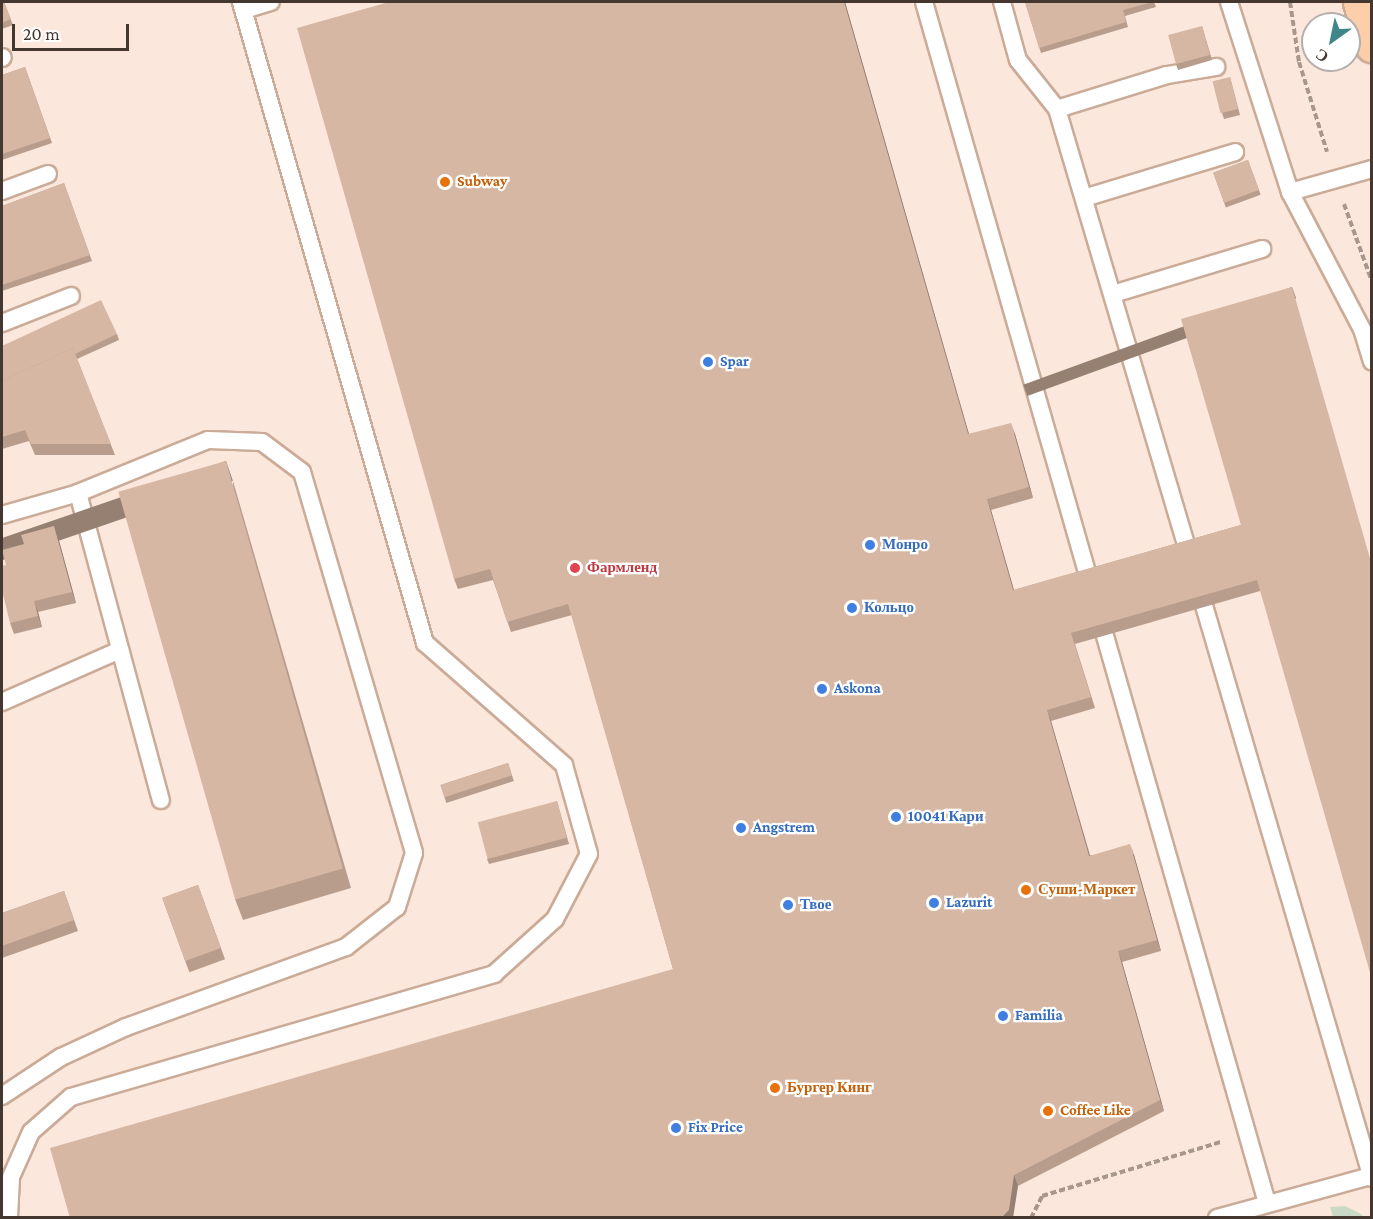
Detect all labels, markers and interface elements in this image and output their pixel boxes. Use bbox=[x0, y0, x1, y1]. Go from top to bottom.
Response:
scale bar bbox=[15, 12, 132, 50]
north arrow bbox=[1301, 12, 1361, 72]
text: 20 m bbox=[23, 24, 60, 44]
text: С bbox=[1313, 46, 1331, 66]
place label: Subway bbox=[457, 173, 507, 191]
marker: Subway bbox=[438, 175, 452, 189]
place label: Spar bbox=[720, 353, 749, 371]
marker: Spar bbox=[701, 355, 715, 369]
place label: Монро bbox=[882, 536, 928, 554]
marker: Монро bbox=[863, 538, 877, 552]
place label: Фармленд bbox=[587, 559, 657, 577]
marker: Фармленд bbox=[568, 561, 582, 575]
place label: Кольцо bbox=[864, 599, 914, 617]
marker: Кольцо bbox=[845, 601, 859, 615]
place label: Askona bbox=[834, 680, 881, 698]
marker: Askona bbox=[815, 682, 829, 696]
place label: 10041 Кари bbox=[908, 808, 984, 826]
marker: 10041 Кари bbox=[889, 810, 903, 824]
place label: Angstrem bbox=[753, 819, 815, 837]
marker: Angstrem bbox=[734, 821, 748, 835]
place label: Суши-Маркет bbox=[1038, 881, 1135, 899]
marker: Суши-Маркет bbox=[1019, 883, 1033, 897]
place label: Lazurit bbox=[946, 894, 993, 912]
place label: Твое bbox=[800, 896, 831, 914]
marker: Lazurit bbox=[927, 896, 941, 910]
marker: Твое bbox=[781, 898, 795, 912]
place label: Familia bbox=[1015, 1007, 1063, 1025]
marker: Familia bbox=[996, 1009, 1010, 1023]
place label: Бургер Кинг bbox=[787, 1079, 872, 1097]
marker: Бургер Кинг bbox=[768, 1081, 782, 1095]
place label: Coffee Like bbox=[1060, 1102, 1131, 1120]
marker: Coffee Like bbox=[1041, 1104, 1055, 1118]
place label: Fix Price bbox=[688, 1119, 743, 1137]
marker: Fix Price bbox=[669, 1121, 683, 1135]

